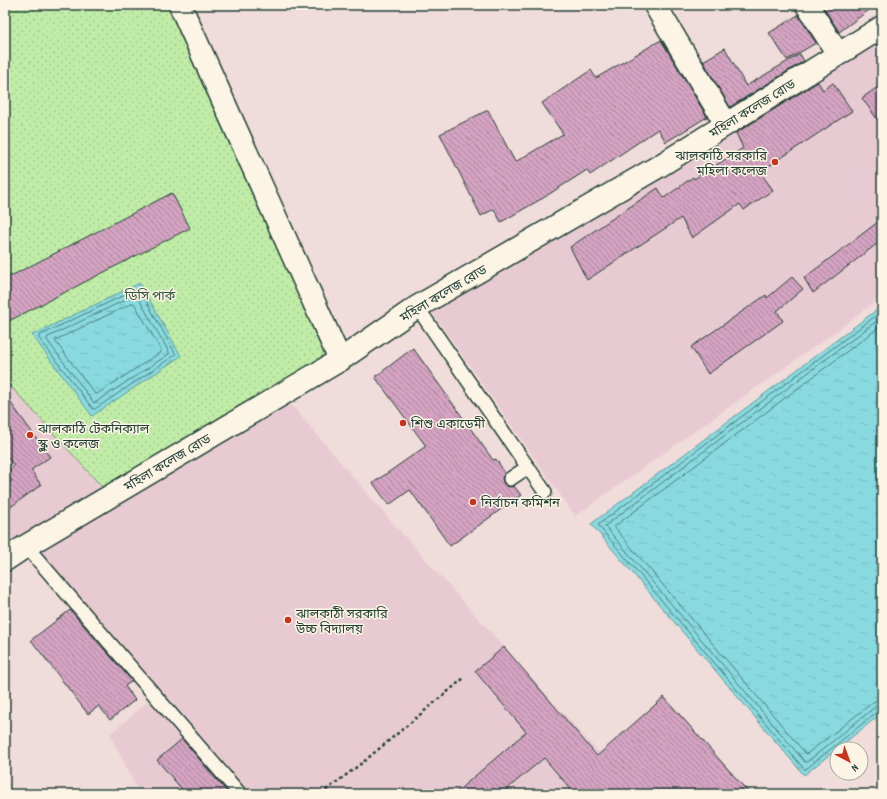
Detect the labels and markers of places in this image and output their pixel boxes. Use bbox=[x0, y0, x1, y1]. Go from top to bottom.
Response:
place label: ঝালকাঠি সরকারি মহিলা কলেজ bbox=[674, 148, 768, 182]
marker: ঝালকাঠি সরকারি মহিলা কলেজ bbox=[770, 157, 780, 167]
place label: শিশু একাডেমী bbox=[410, 416, 485, 435]
marker: শিশু একাডেমী bbox=[398, 418, 408, 428]
place label: ঝালকাঠি টেকনিক্যাল স্কুল ও কলেজ bbox=[37, 421, 150, 455]
marker: ঝালকাঠি টেকনিক্যাল স্কুল ও কলেজ bbox=[25, 430, 35, 440]
place label: নির্বাচন কমিশন bbox=[480, 495, 560, 514]
marker: নির্বাচন কমিশন bbox=[468, 497, 478, 507]
place label: ঝালকাঠী সরকারি উচ্চ বিদ্যালয় bbox=[295, 606, 388, 640]
marker: ঝালকাঠী সরকারি উচ্চ বিদ্যালয় bbox=[283, 615, 293, 625]

